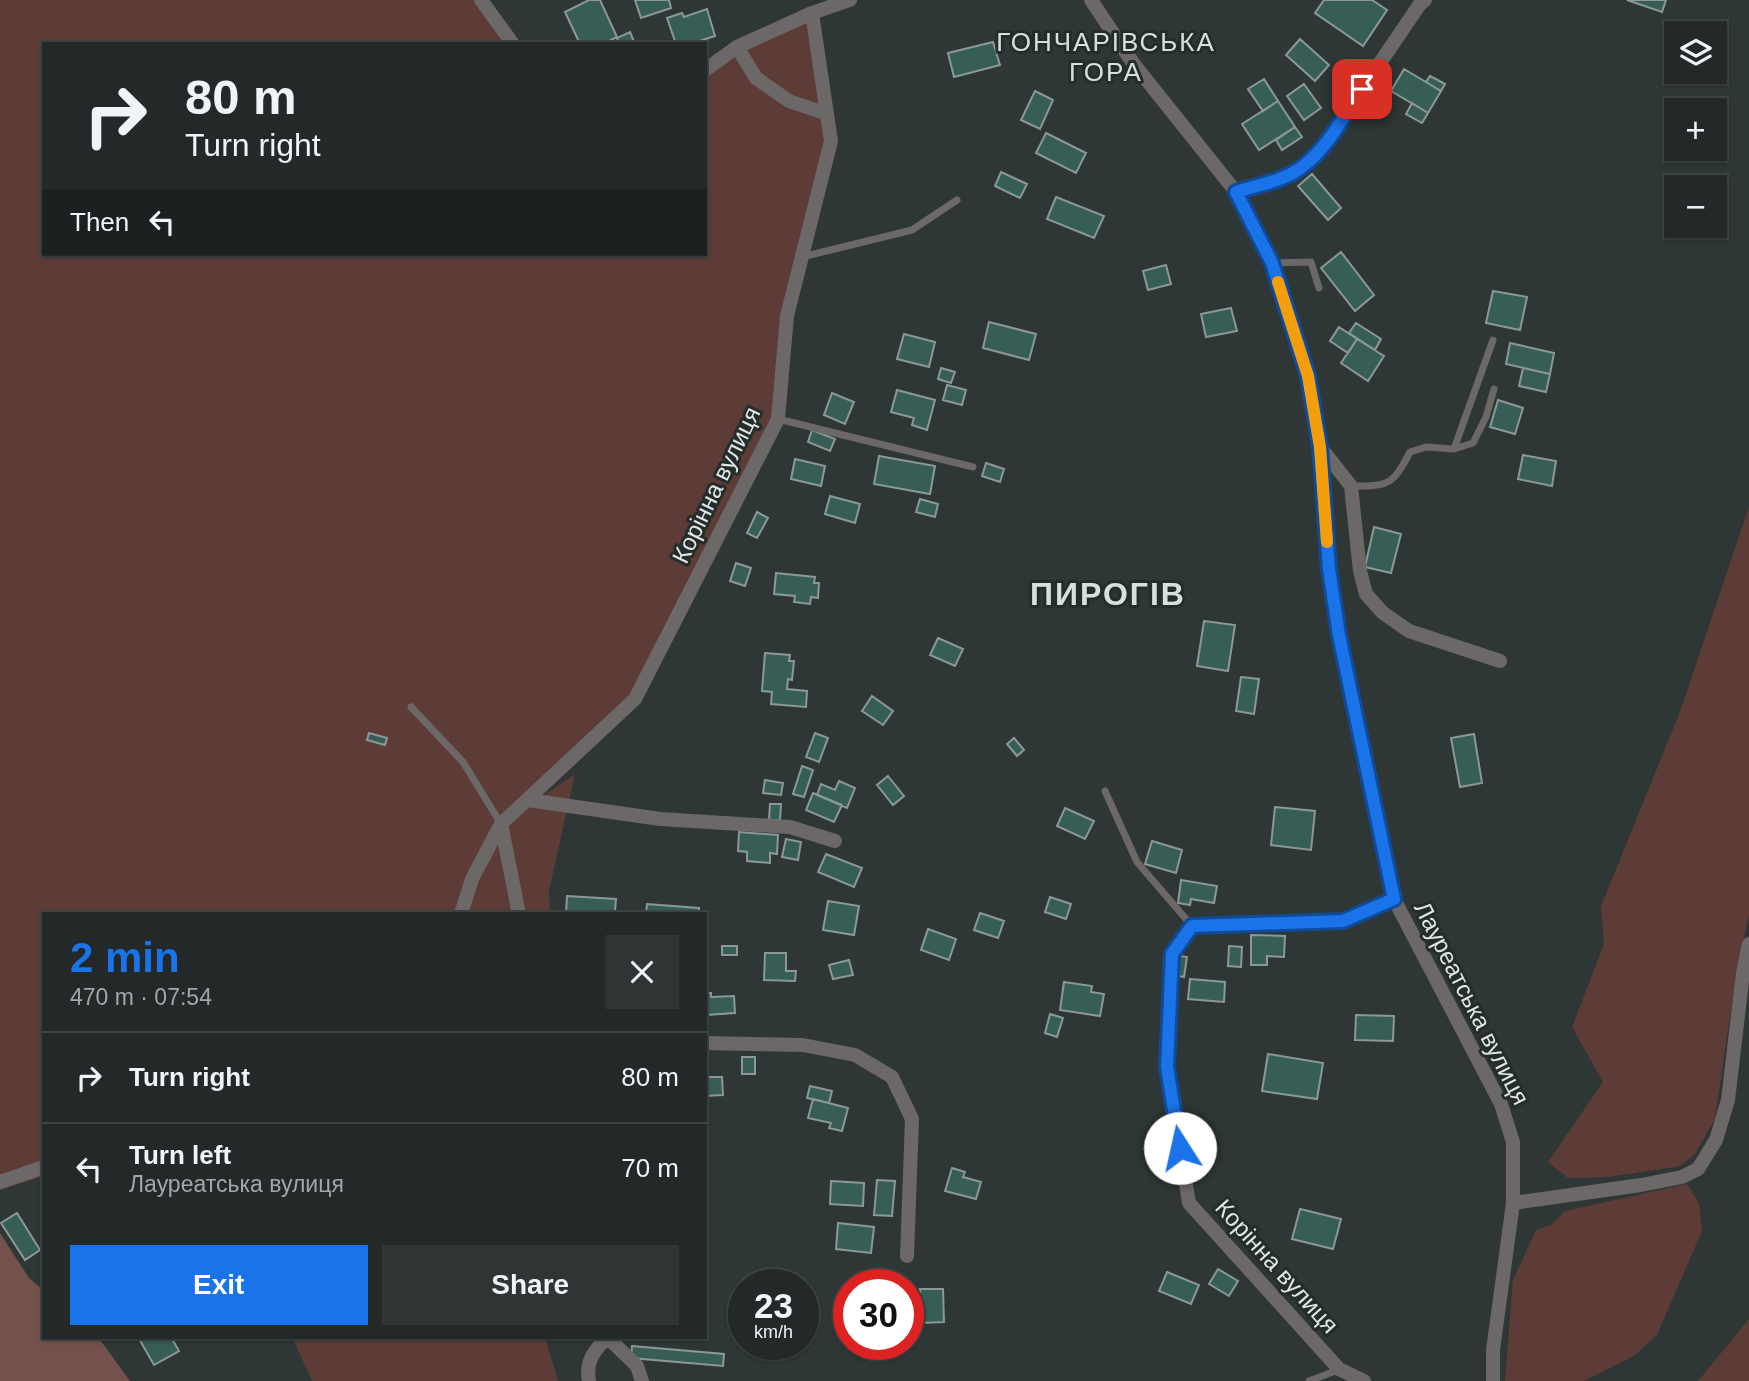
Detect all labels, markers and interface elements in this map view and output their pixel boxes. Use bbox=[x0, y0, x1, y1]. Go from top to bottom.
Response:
map controls bbox=[1664, 21, 1727, 238]
button: layers bbox=[1664, 21, 1727, 84]
district label: ГОНЧАРІВСЬКА ГОРА bbox=[996, 27, 1216, 87]
pin bbox=[1332, 59, 1392, 119]
icon: right bbox=[70, 70, 161, 161]
text: 80 m bbox=[185, 70, 297, 124]
icon: arrive bbox=[1343, 70, 1381, 108]
button: + bbox=[1664, 98, 1727, 161]
text: Turn right bbox=[185, 127, 321, 163]
button: − bbox=[1664, 175, 1727, 238]
icon: left bbox=[143, 203, 181, 241]
text: Then bbox=[70, 207, 129, 237]
street label: Корінна вулиця bbox=[667, 403, 765, 567]
district label: ПИРОГІВ bbox=[1030, 576, 1186, 612]
street label: Лауреатська вулиця bbox=[1409, 897, 1535, 1109]
text: 2 min bbox=[70, 934, 180, 981]
button: close bbox=[605, 935, 679, 1009]
text: 470 m · 07:54 bbox=[70, 984, 212, 1010]
icon: right bbox=[70, 1059, 108, 1097]
text: Turn right bbox=[129, 1062, 250, 1092]
text: 80 m bbox=[621, 1062, 679, 1092]
position arrow bbox=[1143, 1111, 1217, 1185]
text: Turn left bbox=[129, 1140, 231, 1170]
icon: left bbox=[70, 1150, 108, 1188]
text: 70 m bbox=[621, 1153, 679, 1183]
text: Лауреатська вулиця bbox=[129, 1171, 344, 1197]
street label: Корінна вулиця bbox=[1210, 1194, 1344, 1338]
button: Exit bbox=[70, 1245, 368, 1325]
button: Share bbox=[382, 1245, 679, 1325]
speed limit sign: 30 bbox=[833, 1269, 924, 1360]
text: 23 bbox=[754, 1286, 793, 1325]
text: km/h bbox=[754, 1322, 793, 1342]

